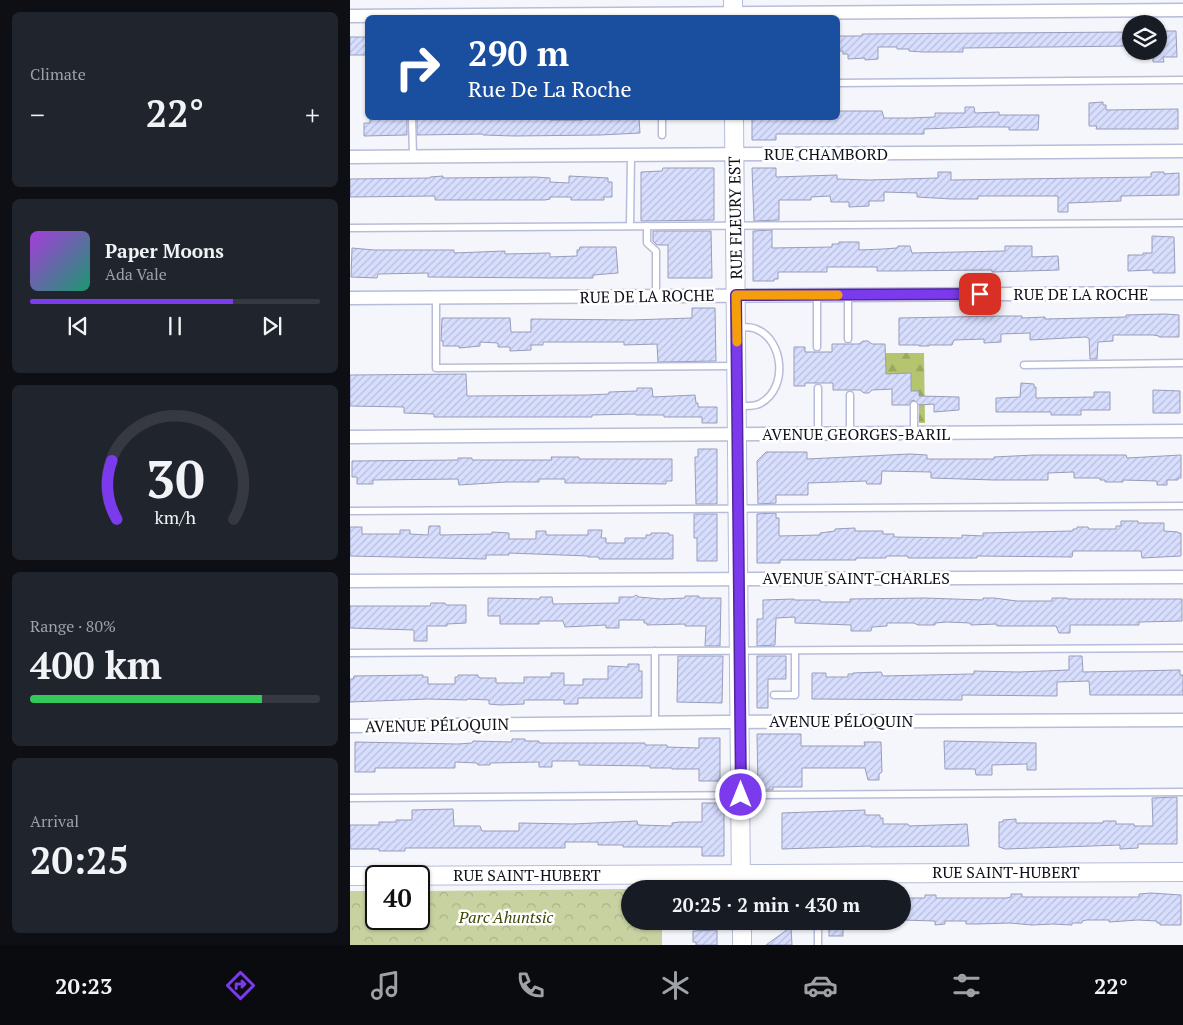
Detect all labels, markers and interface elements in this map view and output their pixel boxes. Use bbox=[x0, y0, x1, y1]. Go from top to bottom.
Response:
map controls bbox=[1122, 15, 1167, 60]
button: layers bbox=[1122, 15, 1167, 60]
text: 290 m bbox=[468, 30, 569, 76]
icon: right bbox=[385, 35, 450, 100]
text: Climate bbox=[30, 63, 86, 85]
text: Rue De La Roche bbox=[468, 74, 632, 103]
text: 22° bbox=[146, 88, 204, 138]
text: − bbox=[30, 96, 45, 133]
text: + bbox=[305, 96, 320, 133]
street label: RUE CHAMBORD bbox=[764, 143, 888, 165]
street label: RUE FLEURY EST bbox=[723, 156, 747, 280]
text: Paper Moons bbox=[105, 238, 224, 263]
text: Ada Vale bbox=[105, 263, 167, 285]
pin bbox=[959, 273, 1001, 315]
icon: arrive bbox=[966, 280, 994, 308]
street label: RUE DE LA ROCHE bbox=[1014, 283, 1148, 305]
street label: RUE DE LA ROCHE bbox=[579, 284, 715, 308]
icon: previous bbox=[64, 312, 92, 340]
icon: pause bbox=[161, 312, 189, 340]
icon: next bbox=[258, 312, 286, 340]
street label: AVENUE GEORGES-BARIL bbox=[762, 423, 950, 445]
text: 30 bbox=[146, 444, 204, 513]
text: km/h bbox=[154, 505, 196, 529]
street label: AVENUE SAINT-CHARLES bbox=[762, 567, 950, 589]
text: Range · 80% bbox=[30, 615, 116, 637]
text: 400 km bbox=[30, 640, 162, 690]
street label: AVENUE PÉLOQUIN bbox=[769, 710, 913, 732]
street label: AVENUE PÉLOQUIN bbox=[365, 713, 510, 737]
position arrow bbox=[714, 768, 766, 820]
text: Arrival bbox=[30, 810, 79, 832]
text: 20:25 bbox=[30, 835, 129, 885]
street label: RUE SAINT-HUBERT bbox=[932, 861, 1080, 883]
street label: RUE SAINT-HUBERT bbox=[453, 864, 601, 886]
speed limit sign: 40 bbox=[365, 865, 430, 930]
text: 20:25 · 2 min · 430 m bbox=[672, 892, 860, 917]
park label: Parc Ahuntsic bbox=[458, 906, 553, 928]
icon: directions bbox=[223, 968, 258, 1003]
icon: music bbox=[368, 968, 403, 1003]
icon: phone bbox=[513, 968, 548, 1003]
icon: climate bbox=[658, 968, 693, 1003]
icon: car bbox=[803, 968, 838, 1003]
icon: filters bbox=[949, 968, 984, 1003]
text: 20:23 bbox=[55, 971, 112, 1000]
text: 22° bbox=[1094, 971, 1128, 1000]

